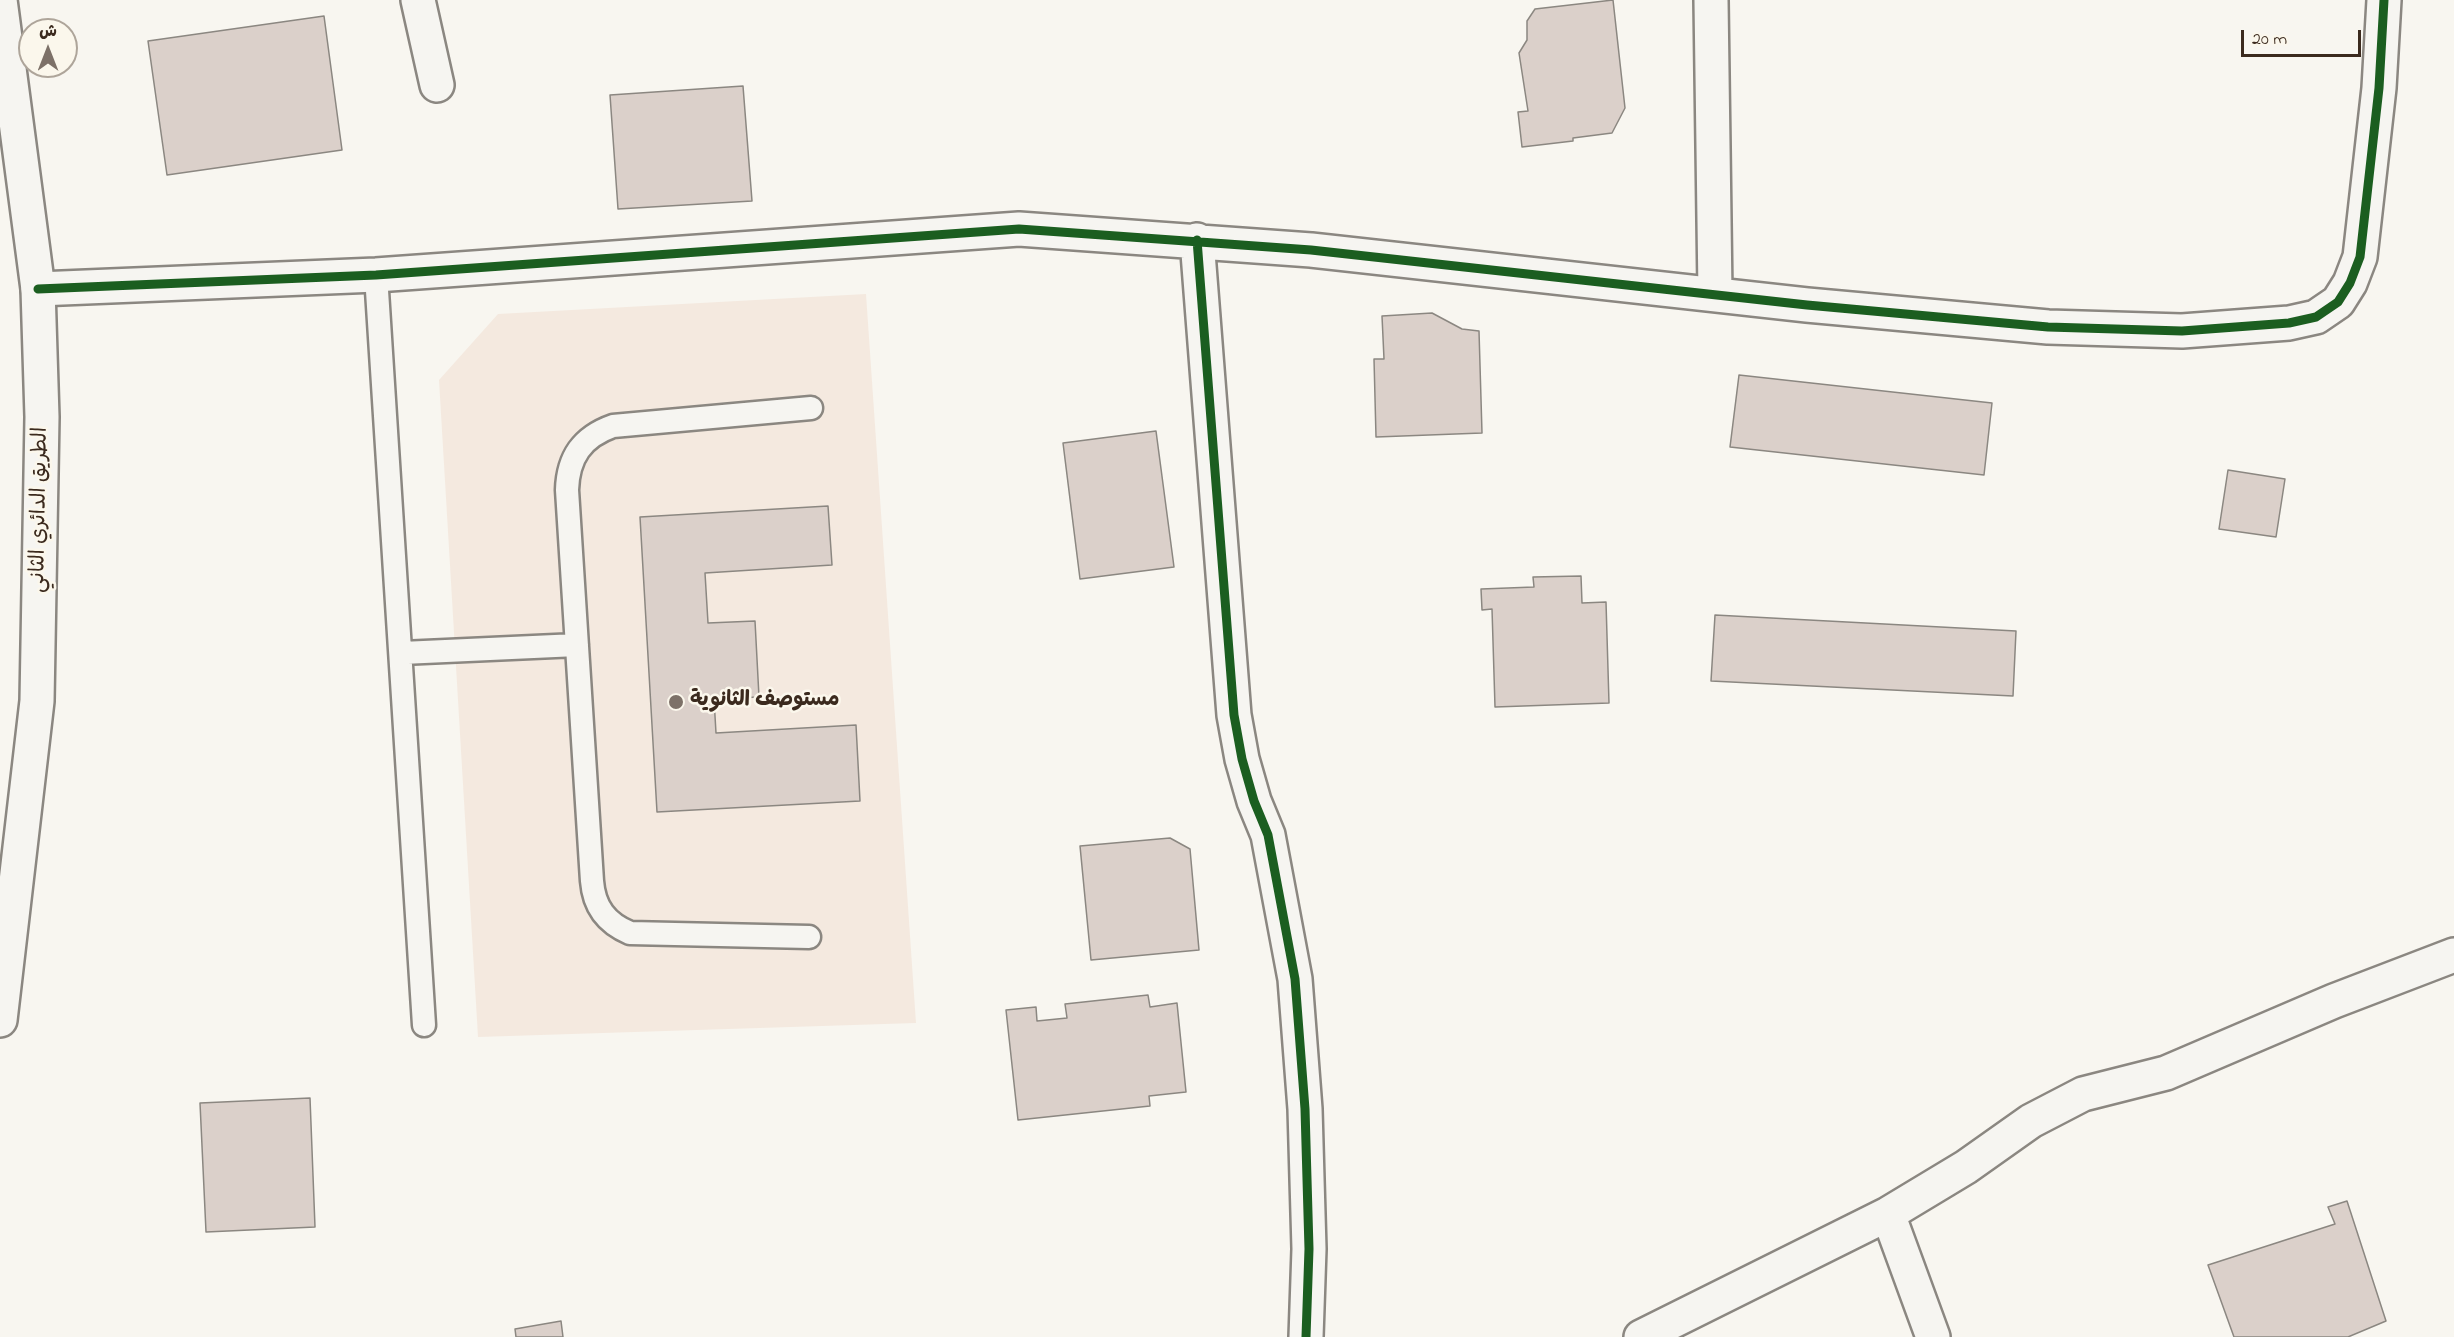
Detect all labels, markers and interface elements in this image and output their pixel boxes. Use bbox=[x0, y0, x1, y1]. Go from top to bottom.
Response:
north arrow bbox=[18, 18, 78, 78]
scale bar bbox=[2244, 18, 2364, 56]
text: ش bbox=[39, 20, 57, 44]
text: 20 m bbox=[2252, 27, 2287, 53]
street label: الطريق الدائري الثاني bbox=[27, 427, 55, 593]
place label: مستوصف الثانوية bbox=[690, 689, 839, 715]
marker: مستوصف الثانوية bbox=[667, 693, 685, 711]

